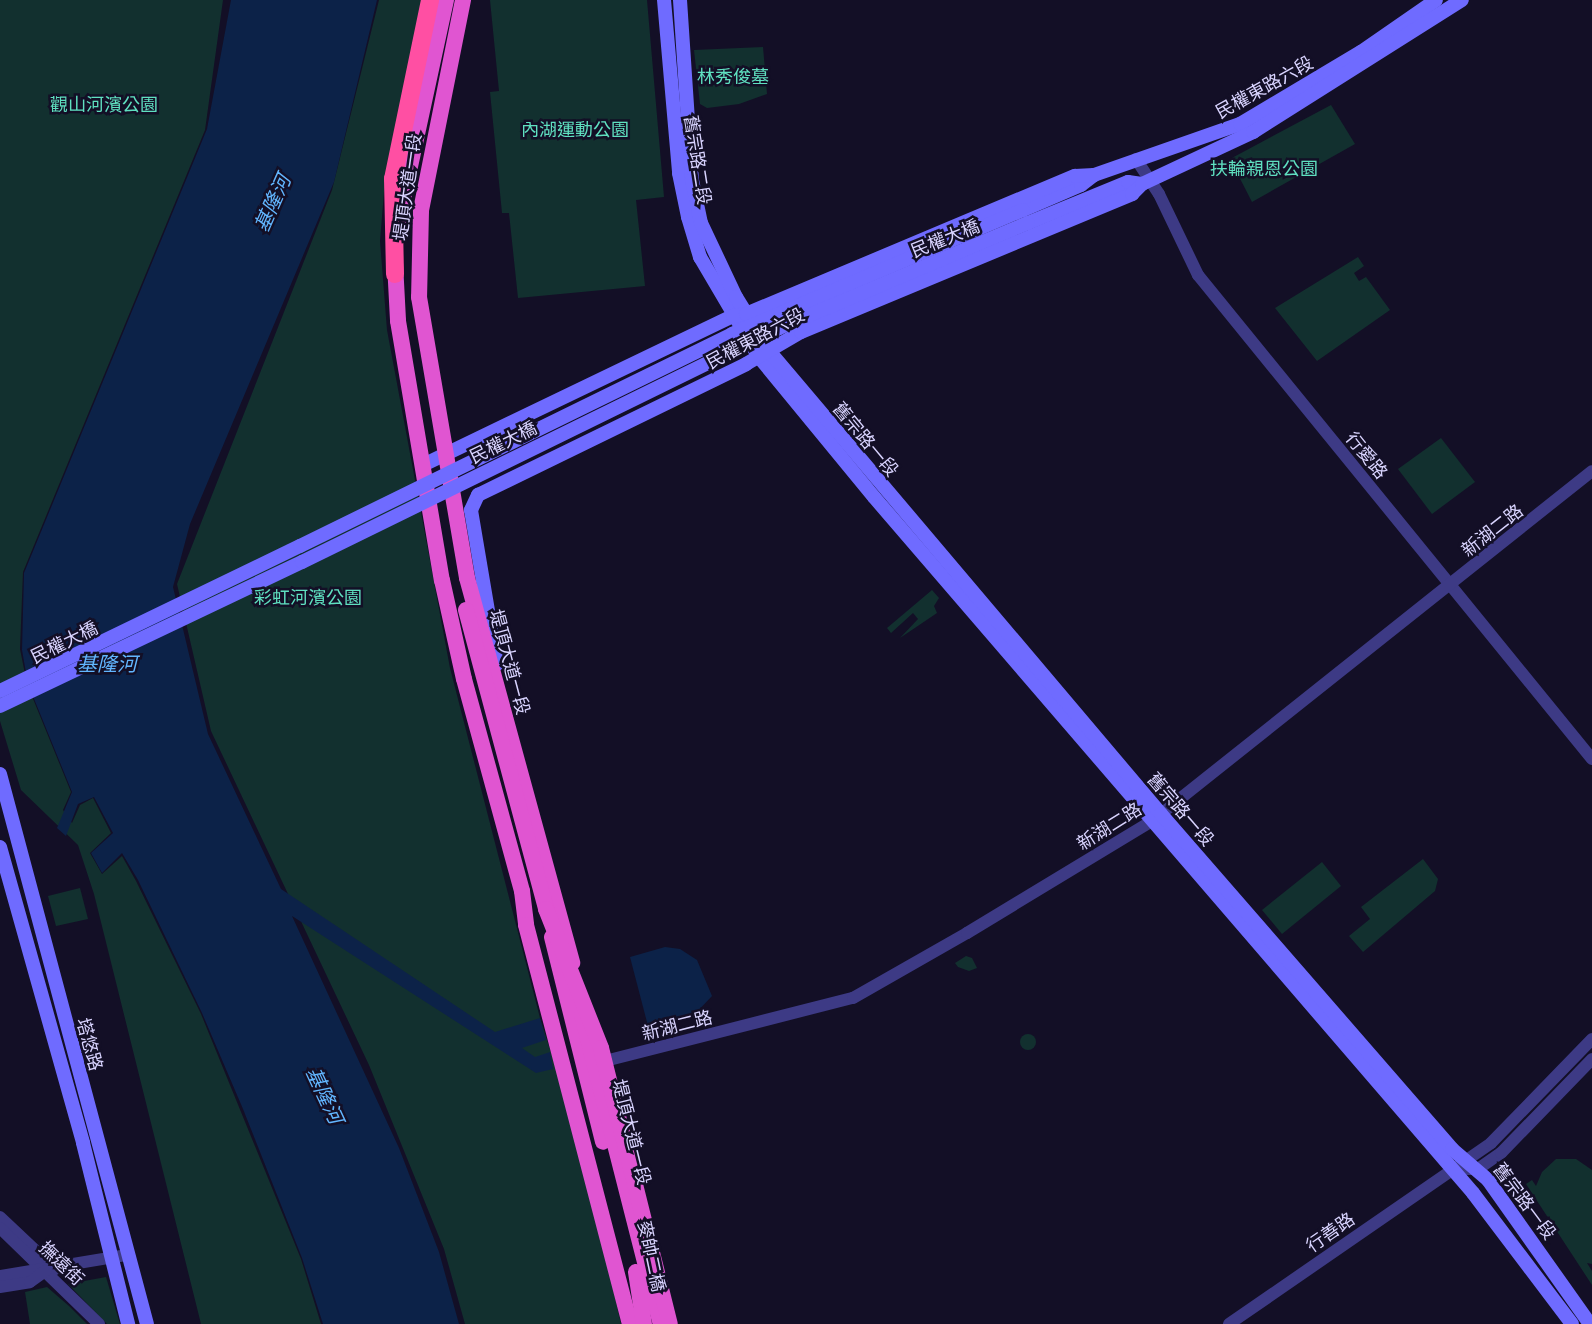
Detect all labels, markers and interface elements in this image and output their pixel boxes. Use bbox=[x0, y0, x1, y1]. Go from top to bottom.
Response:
street label: 民權東路六段 bbox=[1212, 51, 1316, 123]
park label: 林秀俊墓 bbox=[697, 65, 769, 87]
park label: 觀山河濱公園 bbox=[50, 93, 158, 115]
street label: 舊宗路二段 bbox=[680, 114, 716, 206]
park label: 內湖運動公園 bbox=[521, 118, 629, 140]
street label: 堤頂大道一段 bbox=[389, 132, 425, 242]
park label: 扶輪親恩公園 bbox=[1210, 157, 1318, 179]
water label: 基隆河 bbox=[249, 171, 295, 235]
street label: 民權大橋 bbox=[908, 215, 982, 261]
street label: 民權東路六段 bbox=[702, 303, 808, 373]
street label: 舊宗路一段 bbox=[829, 398, 903, 480]
street label: 民權大橋 bbox=[466, 417, 540, 467]
street label: 行愛路 bbox=[1342, 427, 1392, 483]
street label: 新湖二路 bbox=[1457, 499, 1527, 561]
park label: 彩虹河濱公園 bbox=[254, 586, 362, 608]
street label: 堤頂大道一段 bbox=[486, 607, 534, 717]
street label: 民權大橋 bbox=[27, 617, 101, 667]
water label: 基隆河 bbox=[77, 651, 137, 675]
street label: 舊宗路一段 bbox=[1143, 768, 1219, 850]
street label: 新湖二路 bbox=[1073, 798, 1145, 854]
street label: 新湖二路 bbox=[639, 1006, 715, 1044]
street label: 塔悠路 bbox=[73, 1015, 107, 1073]
water label: 基隆河 bbox=[301, 1063, 349, 1127]
street label: 堤頂大道一段 bbox=[608, 1077, 656, 1187]
street label: 舊宗路一段 bbox=[1489, 1159, 1561, 1243]
street label: 行善路 bbox=[1302, 1208, 1358, 1256]
street label: 麥帥二橋 bbox=[634, 1219, 670, 1293]
street label: 撫遠街 bbox=[35, 1236, 89, 1290]

